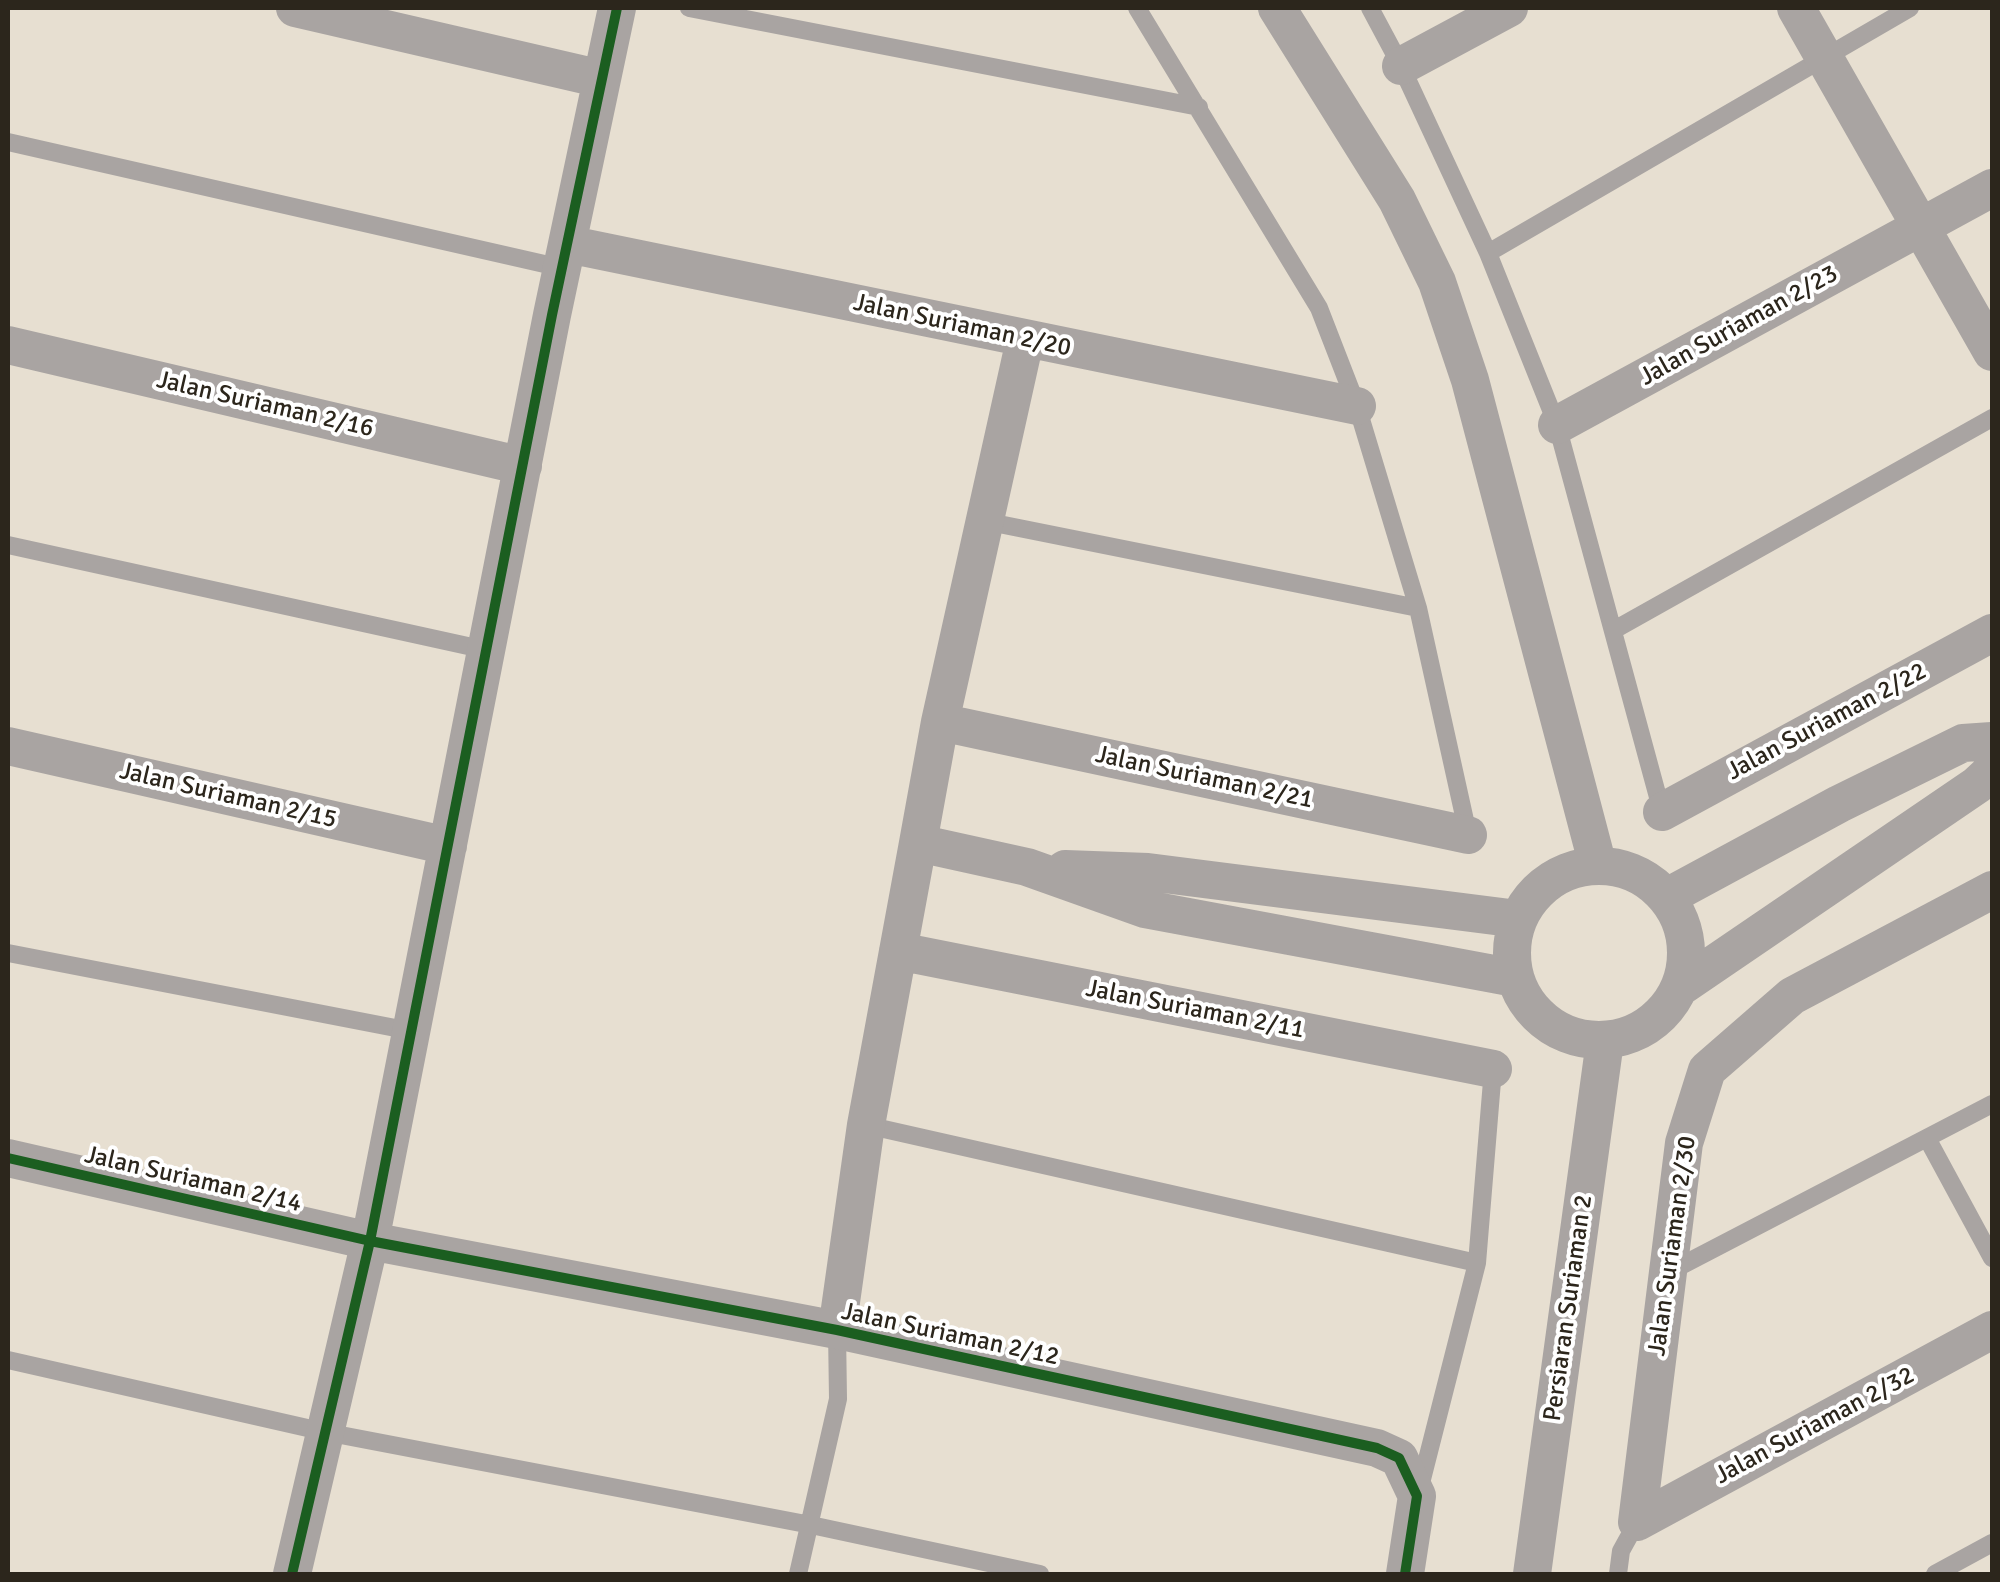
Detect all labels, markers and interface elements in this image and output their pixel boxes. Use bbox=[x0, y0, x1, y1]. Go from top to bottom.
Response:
street label: Jalan Suriaman 2/23 bbox=[1635, 259, 1843, 393]
street label: Jalan Suriaman 2/20 bbox=[850, 288, 1074, 364]
street label: Jalan Suriaman 2/16 bbox=[154, 365, 376, 445]
street label: Jalan Suriaman 2/22 bbox=[1722, 657, 1932, 787]
street label: Jalan Suriaman 2/21 bbox=[1092, 740, 1316, 816]
street label: Jalan Suriaman 2/15 bbox=[117, 756, 339, 836]
street label: Jalan Suriaman 2/11 bbox=[1083, 974, 1307, 1046]
street label: Jalan Suriaman 2/30 bbox=[1643, 1134, 1703, 1358]
street label: Jalan Suriaman 2/14 bbox=[82, 1140, 304, 1220]
street label: Persiaran Suriaman 2 bbox=[1538, 1193, 1600, 1423]
street label: Jalan Suriaman 2/12 bbox=[838, 1297, 1062, 1373]
street label: Jalan Suriaman 2/32 bbox=[1710, 1361, 1920, 1491]

